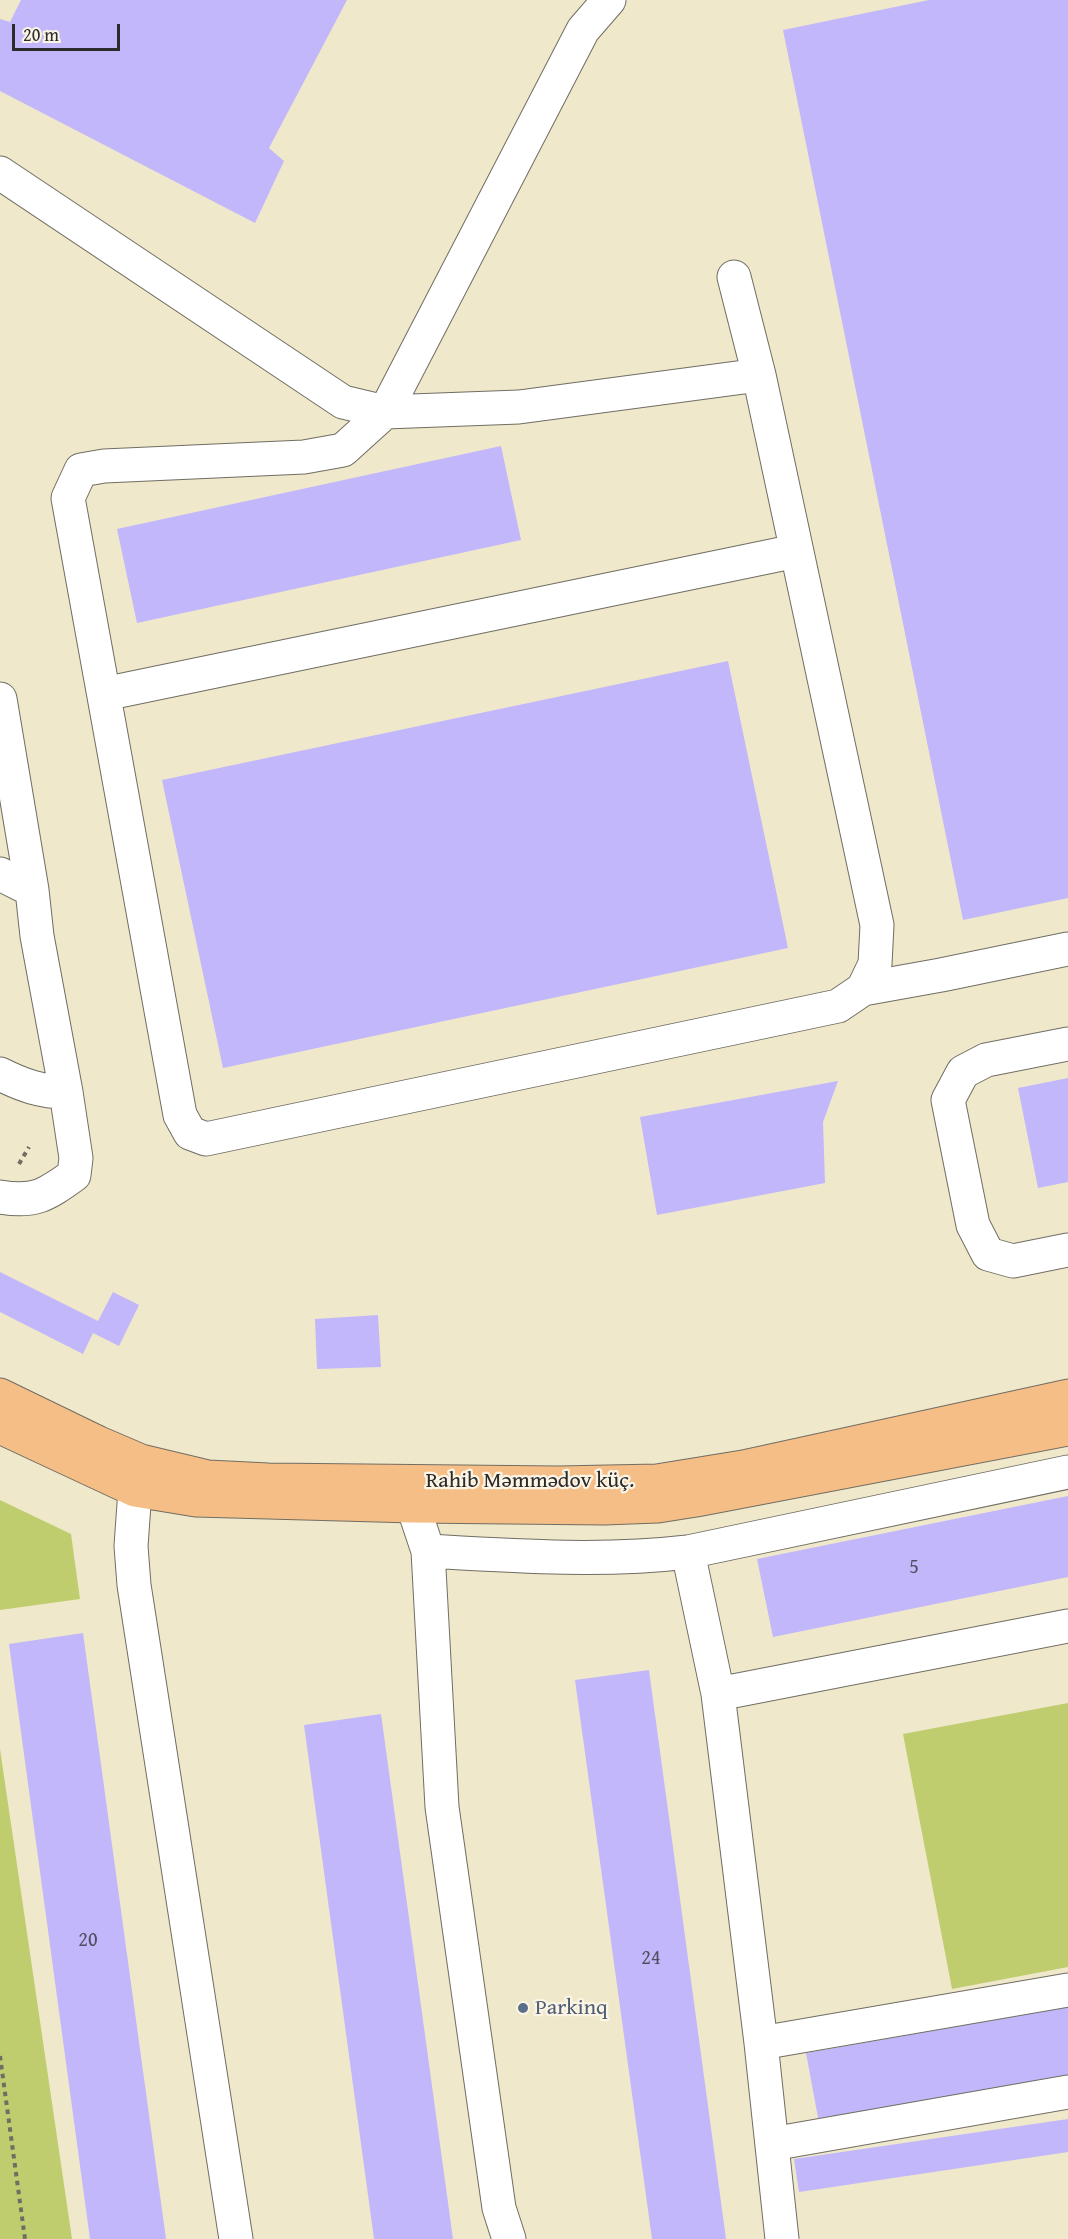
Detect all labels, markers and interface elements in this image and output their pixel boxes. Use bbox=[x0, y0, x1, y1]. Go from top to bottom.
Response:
scale bar bbox=[15, 12, 123, 50]
text: 20 m bbox=[23, 21, 59, 48]
street label: Rahib Məmmədov küç. bbox=[426, 1468, 634, 1494]
house number: 5 bbox=[909, 1556, 919, 1580]
house number: 20 bbox=[78, 1929, 98, 1953]
house number: 24 bbox=[641, 1947, 661, 1971]
place label: Parkinq bbox=[535, 1995, 608, 2021]
marker: Parkinq bbox=[516, 2001, 530, 2015]

